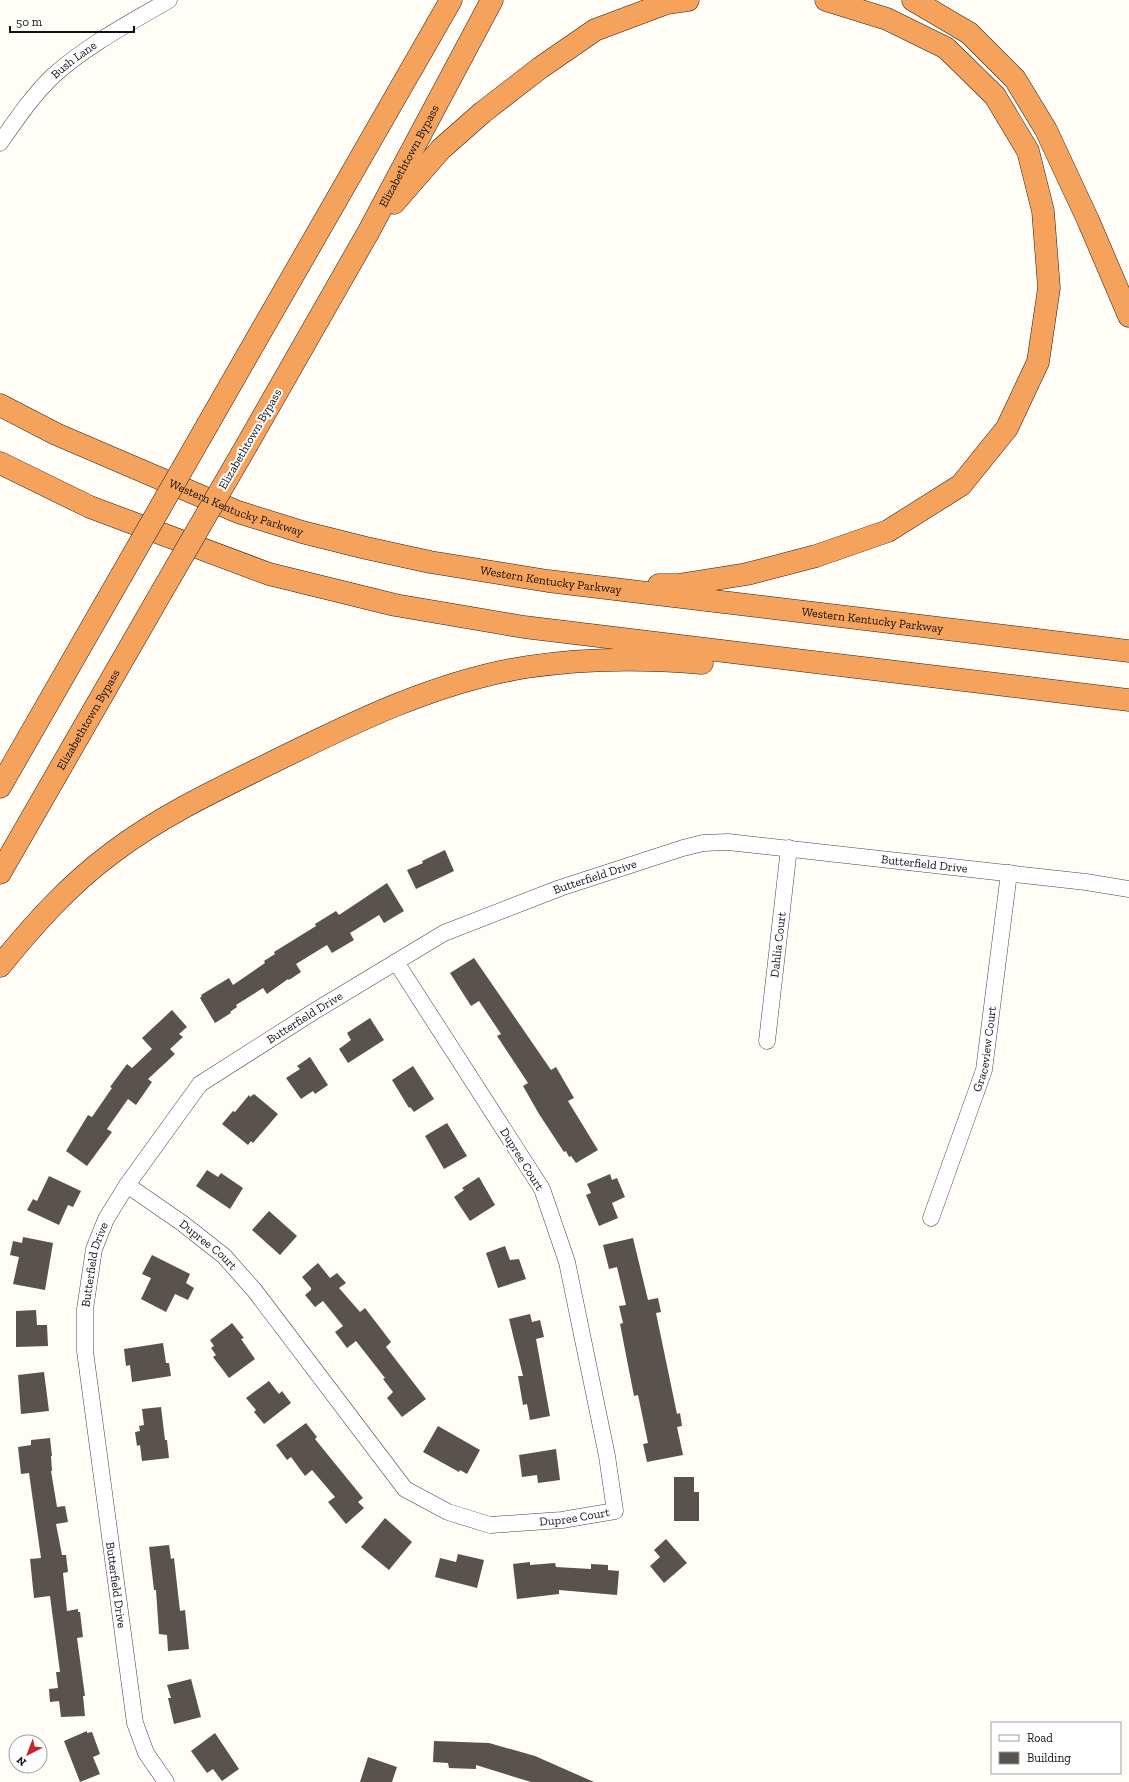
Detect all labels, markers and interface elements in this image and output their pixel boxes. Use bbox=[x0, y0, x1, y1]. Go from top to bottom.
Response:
scale bar bbox=[10, 8, 134, 34]
text: 50 m bbox=[16, 15, 43, 29]
street label: Bush Lane bbox=[48, 38, 99, 81]
street label: Elizabethtown Bypass bbox=[376, 103, 442, 210]
street label: Elizabethtown Bypass bbox=[216, 386, 284, 492]
street label: Western Kentucky Parkway bbox=[167, 476, 306, 539]
street label: Western Kentucky Parkway bbox=[479, 563, 623, 597]
street label: Western Kentucky Parkway bbox=[801, 605, 945, 636]
street label: Elizabethtown Bypass bbox=[54, 667, 123, 772]
street label: Butterfield Drive bbox=[880, 852, 969, 876]
street label: Butterfield Drive bbox=[551, 857, 639, 897]
street label: Dahlia Court bbox=[767, 910, 789, 978]
street label: Butterfield Drive bbox=[264, 989, 345, 1047]
street label: Graceview Court bbox=[970, 1005, 999, 1094]
street label: Dupree Court bbox=[497, 1125, 547, 1193]
street label: Dupree Court bbox=[177, 1217, 240, 1273]
street label: Butterfield Drive bbox=[78, 1220, 111, 1308]
street label: Dupree Court bbox=[539, 1505, 611, 1529]
street label: Butterfield Drive bbox=[103, 1541, 129, 1629]
legend bbox=[991, 1722, 1121, 1774]
text: Road bbox=[1027, 1731, 1053, 1745]
north arrow bbox=[8, 1734, 48, 1774]
text: Building bbox=[1027, 1751, 1071, 1765]
text: N bbox=[14, 1753, 29, 1769]

